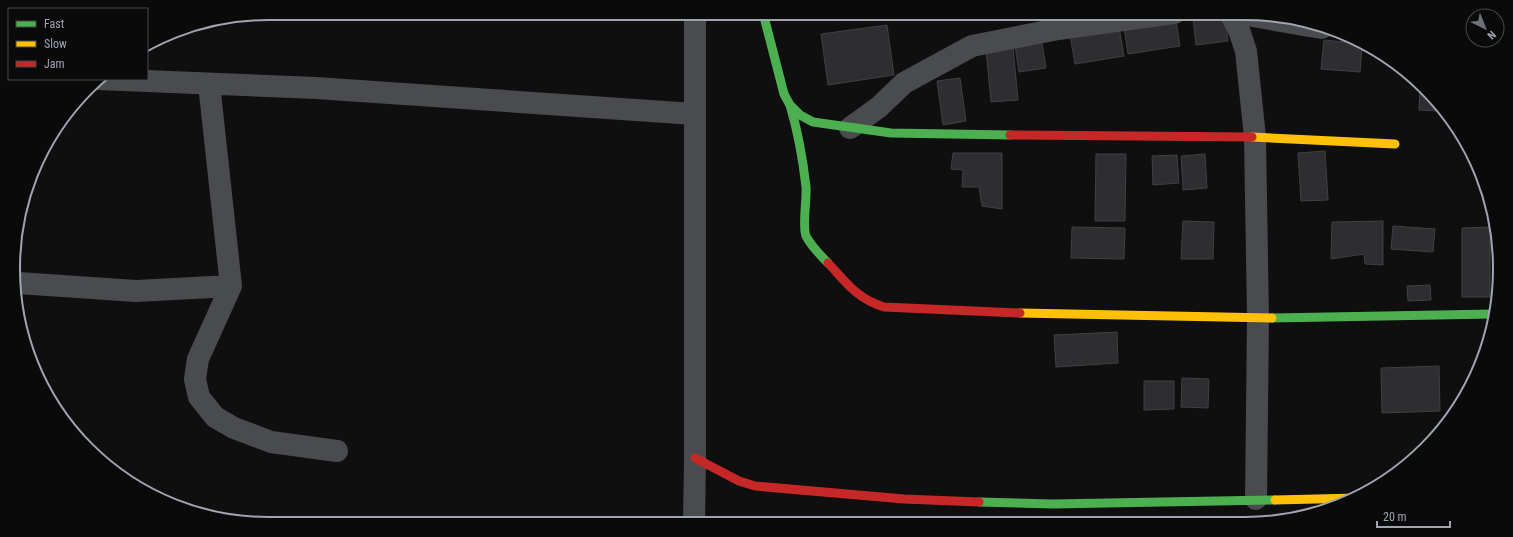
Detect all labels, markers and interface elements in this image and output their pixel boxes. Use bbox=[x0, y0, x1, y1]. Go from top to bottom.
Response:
legend bbox=[8, 8, 148, 80]
north arrow bbox=[1465, 8, 1505, 48]
text: Fast bbox=[44, 17, 65, 31]
text: N bbox=[1484, 28, 1498, 42]
text: Slow bbox=[44, 37, 67, 51]
text: Jam bbox=[44, 57, 65, 71]
scale bar bbox=[1377, 503, 1450, 529]
text: 20 m bbox=[1383, 510, 1407, 524]

